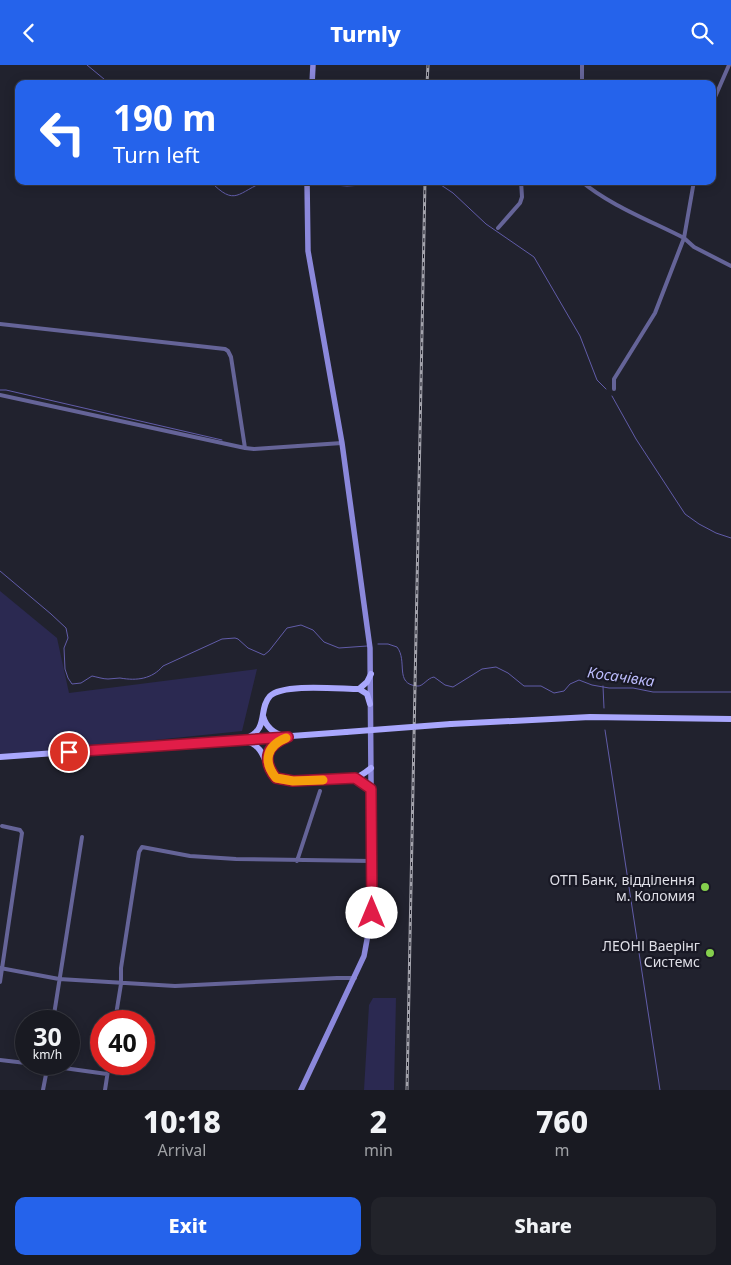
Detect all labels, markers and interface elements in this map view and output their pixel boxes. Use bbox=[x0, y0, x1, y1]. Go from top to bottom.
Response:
text: Turnly bbox=[330, 18, 401, 48]
icon: back bbox=[15, 19, 43, 47]
icon: search bbox=[688, 19, 716, 47]
text: 190 m bbox=[113, 94, 216, 141]
icon: left bbox=[30, 100, 95, 165]
text: Turn left bbox=[113, 139, 200, 169]
water label: Косачівка bbox=[586, 661, 656, 691]
pin bbox=[48, 731, 90, 773]
icon: arrive bbox=[55, 738, 83, 766]
place label: ОТП Банк, відділення м. Коломия bbox=[550, 870, 695, 905]
marker: ОТП Банк, відділення м. Коломия bbox=[699, 881, 711, 893]
position arrow bbox=[345, 886, 397, 938]
place label: ЛЕОНІ Ваерінг Системс bbox=[602, 936, 700, 971]
marker: ЛЕОНІ Ваерінг Системс bbox=[704, 947, 716, 959]
speed limit sign: 40 bbox=[90, 1010, 155, 1075]
text: 30 bbox=[33, 1019, 62, 1053]
text: km/h bbox=[33, 1046, 62, 1063]
text: 10:18 bbox=[143, 1101, 221, 1142]
text: 2 bbox=[370, 1101, 387, 1142]
text: 760 bbox=[536, 1101, 588, 1142]
text: Arrival bbox=[158, 1139, 206, 1161]
text: min bbox=[364, 1139, 393, 1161]
text: m bbox=[554, 1139, 569, 1161]
button: Exit bbox=[15, 1197, 361, 1255]
button: Share bbox=[371, 1197, 716, 1255]

